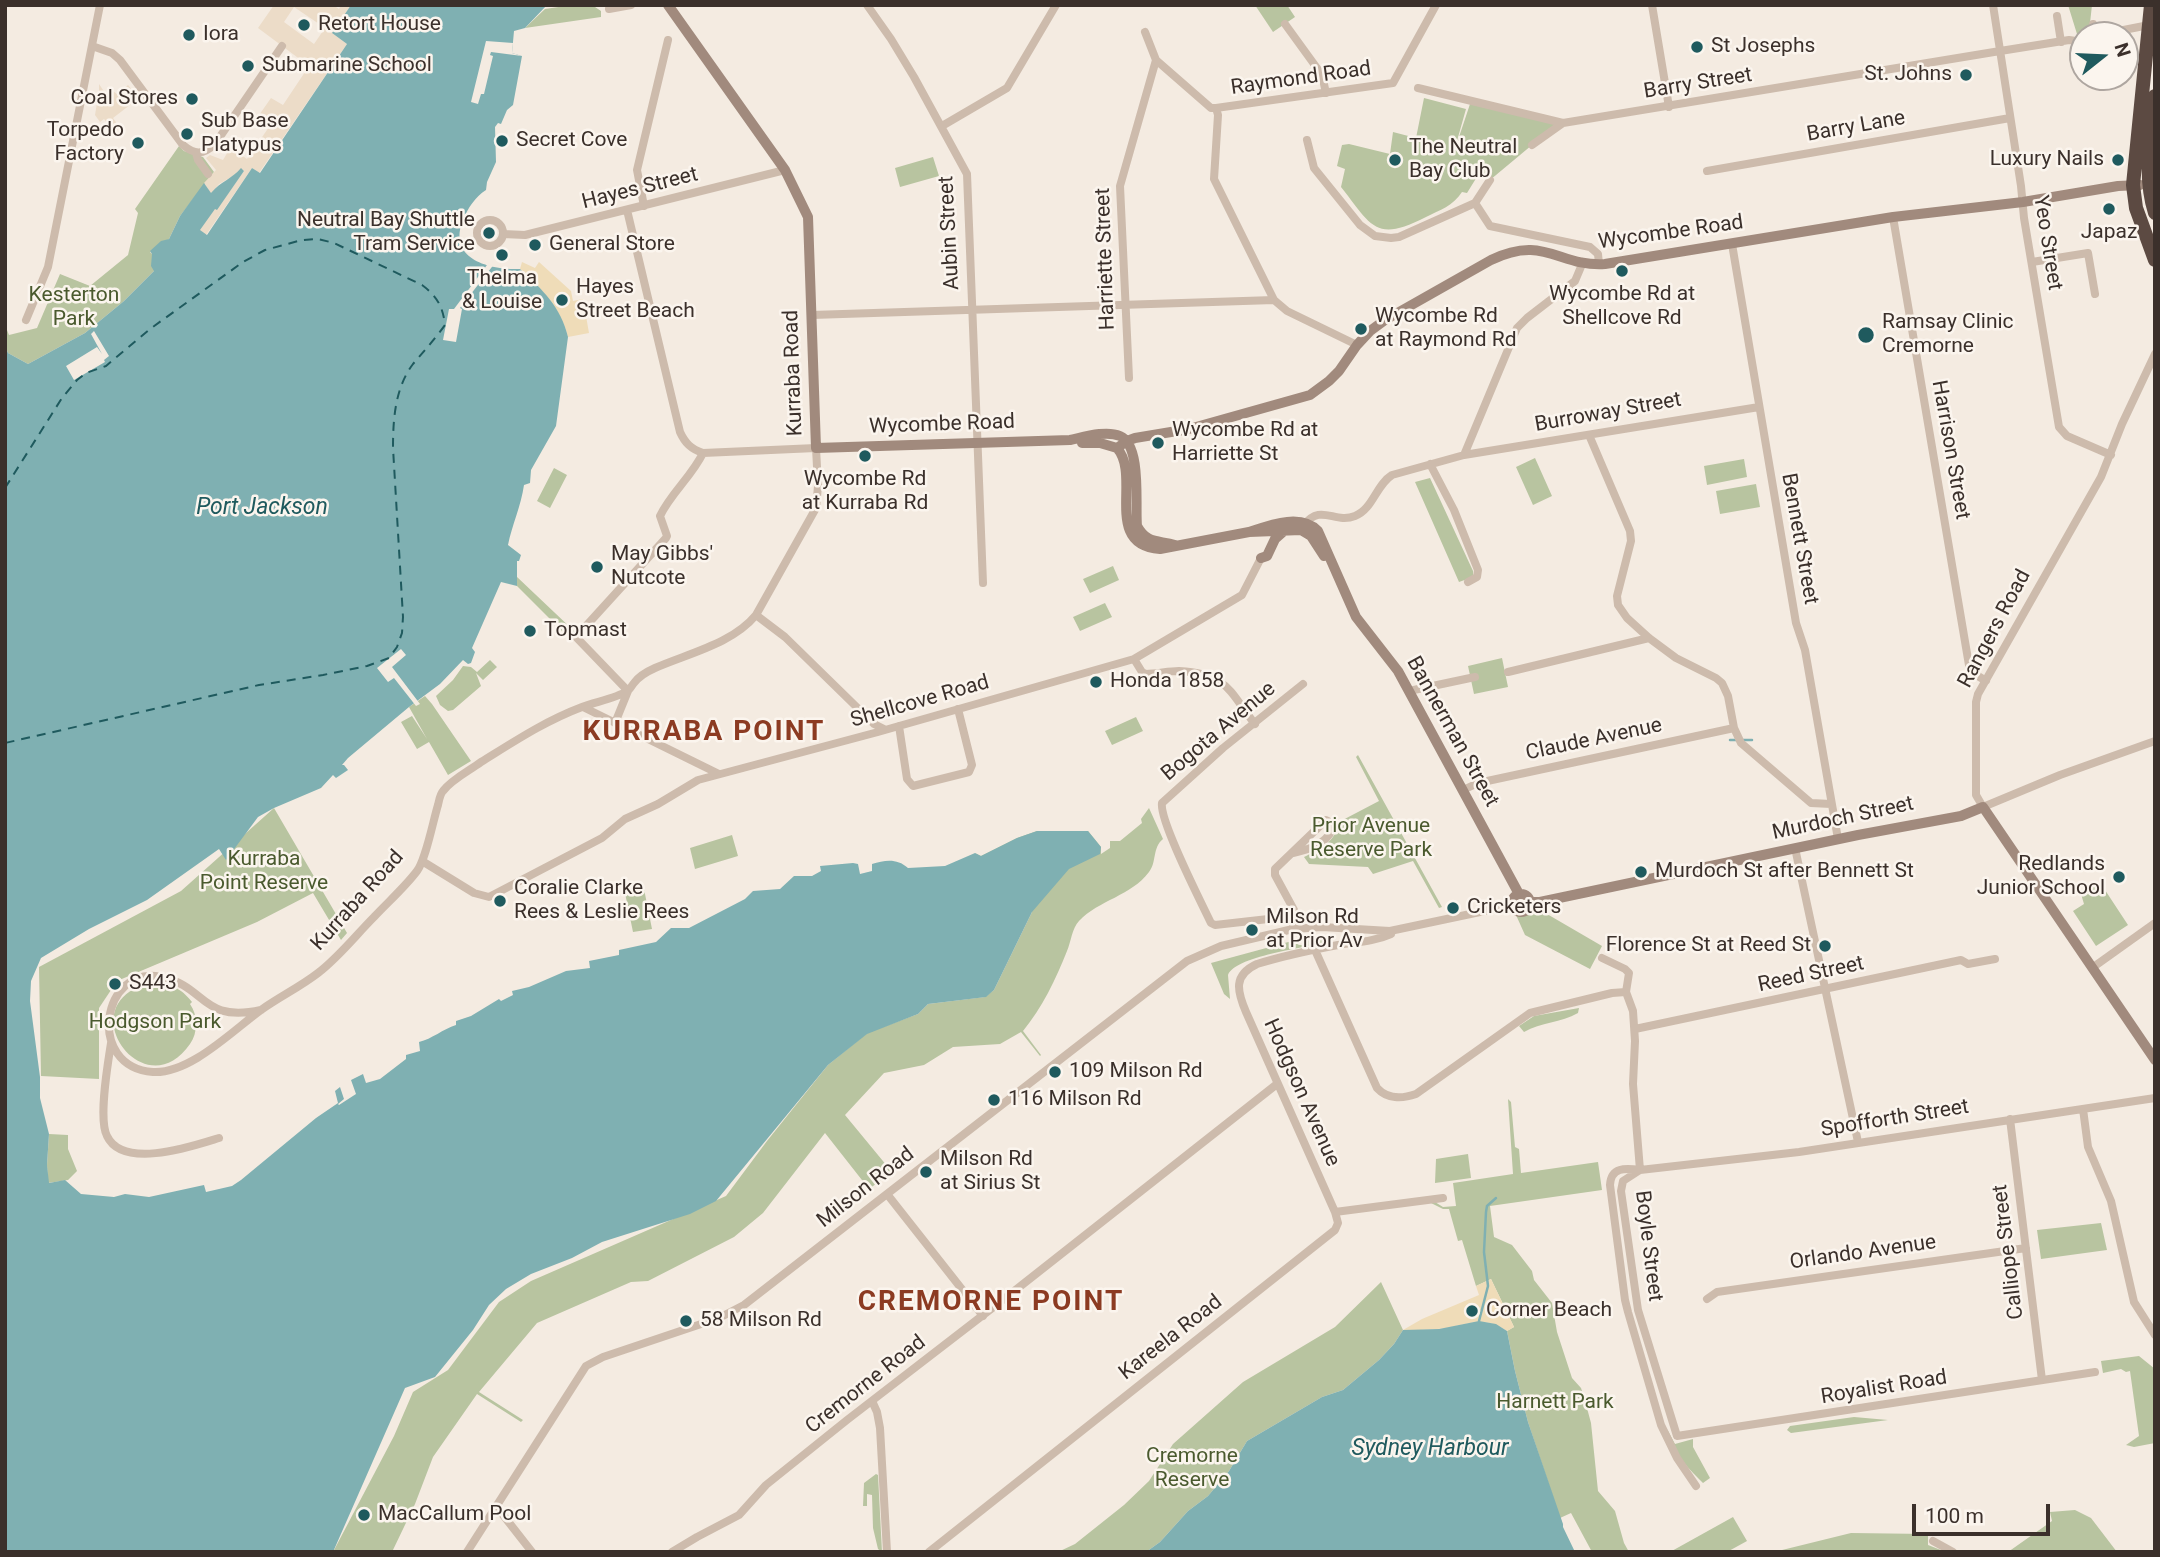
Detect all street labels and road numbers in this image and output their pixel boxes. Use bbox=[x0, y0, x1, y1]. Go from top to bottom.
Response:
street label: Raymond Road bbox=[1229, 57, 1373, 101]
street label: Barry Street bbox=[1642, 63, 1754, 105]
street label: Barry Lane bbox=[1805, 106, 1907, 148]
street label: Hayes Street bbox=[579, 162, 701, 216]
street label: Aubin Street bbox=[934, 175, 966, 291]
street label: Harriette Street bbox=[1091, 187, 1121, 331]
street label: Yeo Street bbox=[2027, 194, 2067, 292]
street label: Wycombe Road bbox=[1597, 210, 1745, 256]
street label: Kurraba Road bbox=[779, 309, 809, 437]
street label: Harrison Street bbox=[1925, 378, 1975, 522]
street label: Burroway Street bbox=[1533, 388, 1683, 438]
street label: Wycombe Road bbox=[869, 410, 1015, 440]
street label: Bennett Street bbox=[1775, 471, 1823, 607]
street label: Rangers Road bbox=[1953, 566, 2037, 692]
street label: Bannerman Street bbox=[1400, 652, 1504, 812]
street label: Shellcove Road bbox=[848, 670, 992, 734]
street label: Bogota Avenue bbox=[1157, 677, 1281, 787]
street label: Claude Avenue bbox=[1524, 713, 1664, 767]
street label: Murdoch Street bbox=[1770, 792, 1916, 846]
street label: Kurraba Road bbox=[306, 846, 410, 956]
street label: Reed Street bbox=[1756, 951, 1866, 999]
street label: Hodgson Avenue bbox=[1257, 1015, 1345, 1171]
street label: Spofforth Street bbox=[1819, 1095, 1971, 1143]
street label: Milson Road bbox=[812, 1142, 920, 1234]
street label: Calliope Street bbox=[1988, 1183, 2030, 1321]
street label: Boyle Street bbox=[1629, 1189, 1667, 1303]
street label: Orlando Avenue bbox=[1788, 1230, 1938, 1276]
street label: Kareela Road bbox=[1114, 1290, 1228, 1386]
street label: Cremorne Road bbox=[801, 1330, 931, 1440]
street label: Royalist Road bbox=[1819, 1366, 1949, 1410]

